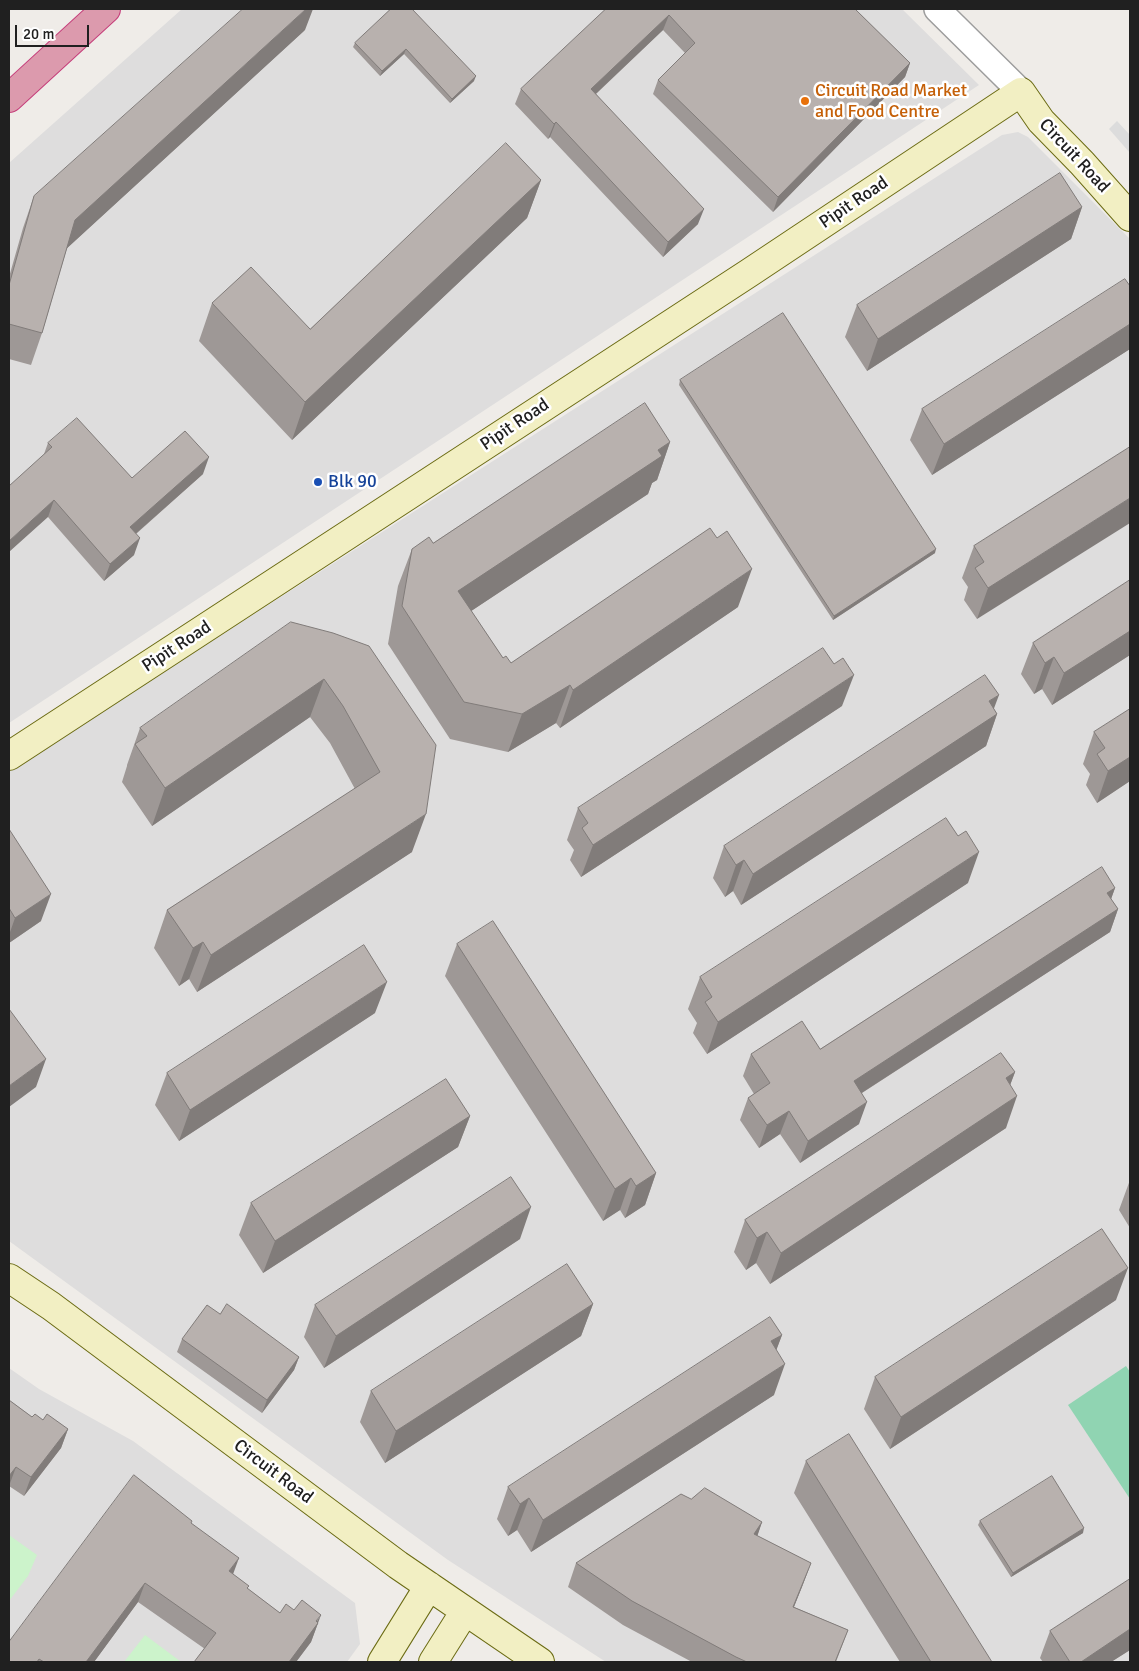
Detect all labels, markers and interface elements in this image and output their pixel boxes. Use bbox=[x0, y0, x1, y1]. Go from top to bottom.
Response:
scale bar bbox=[18, 15, 91, 47]
text: 20 m bbox=[23, 25, 54, 43]
place label: Circuit Road Market and Food Centre bbox=[815, 80, 967, 122]
marker: Circuit Road Market and Food Centre bbox=[799, 95, 811, 107]
street label: Circuit Road bbox=[1034, 114, 1114, 198]
street label: Pipit Road bbox=[816, 172, 892, 234]
street label: Pipit Road bbox=[477, 394, 553, 456]
place label: Blk 90 bbox=[328, 471, 377, 493]
marker: Blk 90 bbox=[312, 476, 324, 488]
street label: Pipit Road bbox=[138, 617, 216, 677]
street label: Circuit Road bbox=[229, 1435, 317, 1509]

